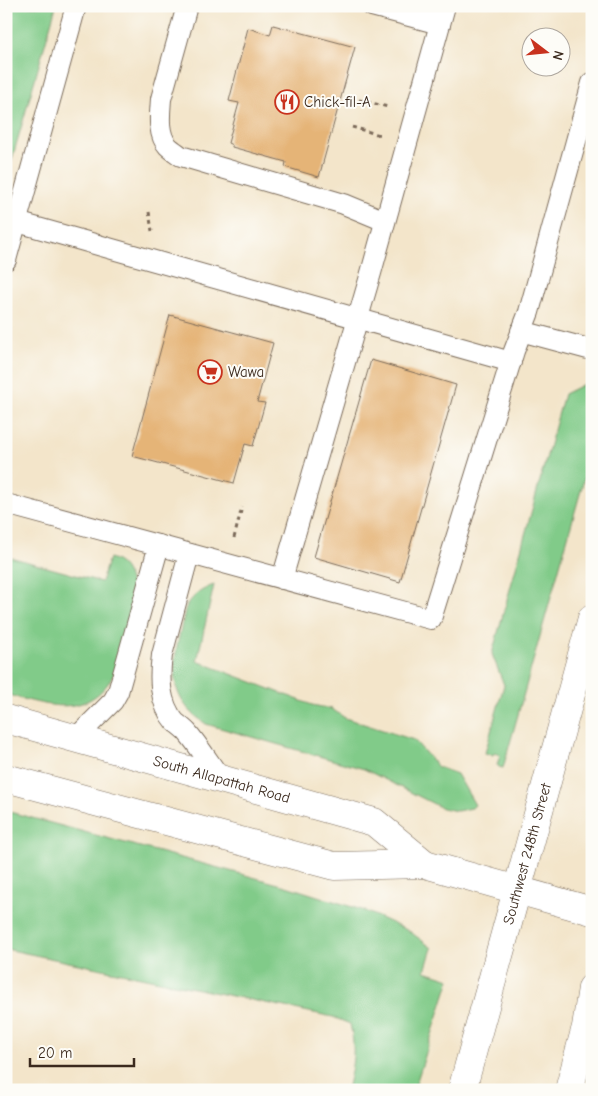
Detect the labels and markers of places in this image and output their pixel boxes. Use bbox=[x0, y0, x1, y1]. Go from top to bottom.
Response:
restaurant icon: Chick-fil-A bbox=[274, 89, 300, 115]
place label: Chick-fil-A bbox=[304, 93, 371, 111]
supermarket icon: Wawa bbox=[197, 359, 223, 385]
place label: Wawa bbox=[228, 363, 264, 381]

